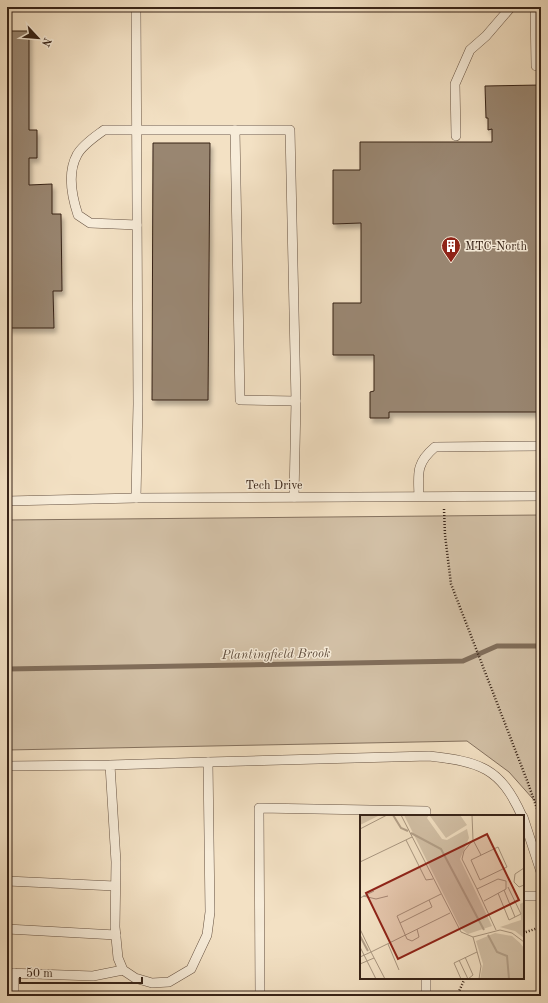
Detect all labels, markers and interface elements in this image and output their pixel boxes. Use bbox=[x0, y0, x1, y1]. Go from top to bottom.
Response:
north arrow bbox=[18, 18, 58, 58]
text: N bbox=[39, 36, 52, 48]
building icon: MTC-North bbox=[440, 235, 462, 263]
place label: MTC-North bbox=[465, 241, 527, 253]
street label: Tech Drive bbox=[245, 480, 303, 492]
water label: Plantingfield Brook bbox=[221, 647, 330, 662]
inset map bbox=[360, 815, 524, 979]
scale bar bbox=[20, 959, 142, 985]
text: 50 m bbox=[26, 967, 53, 980]

